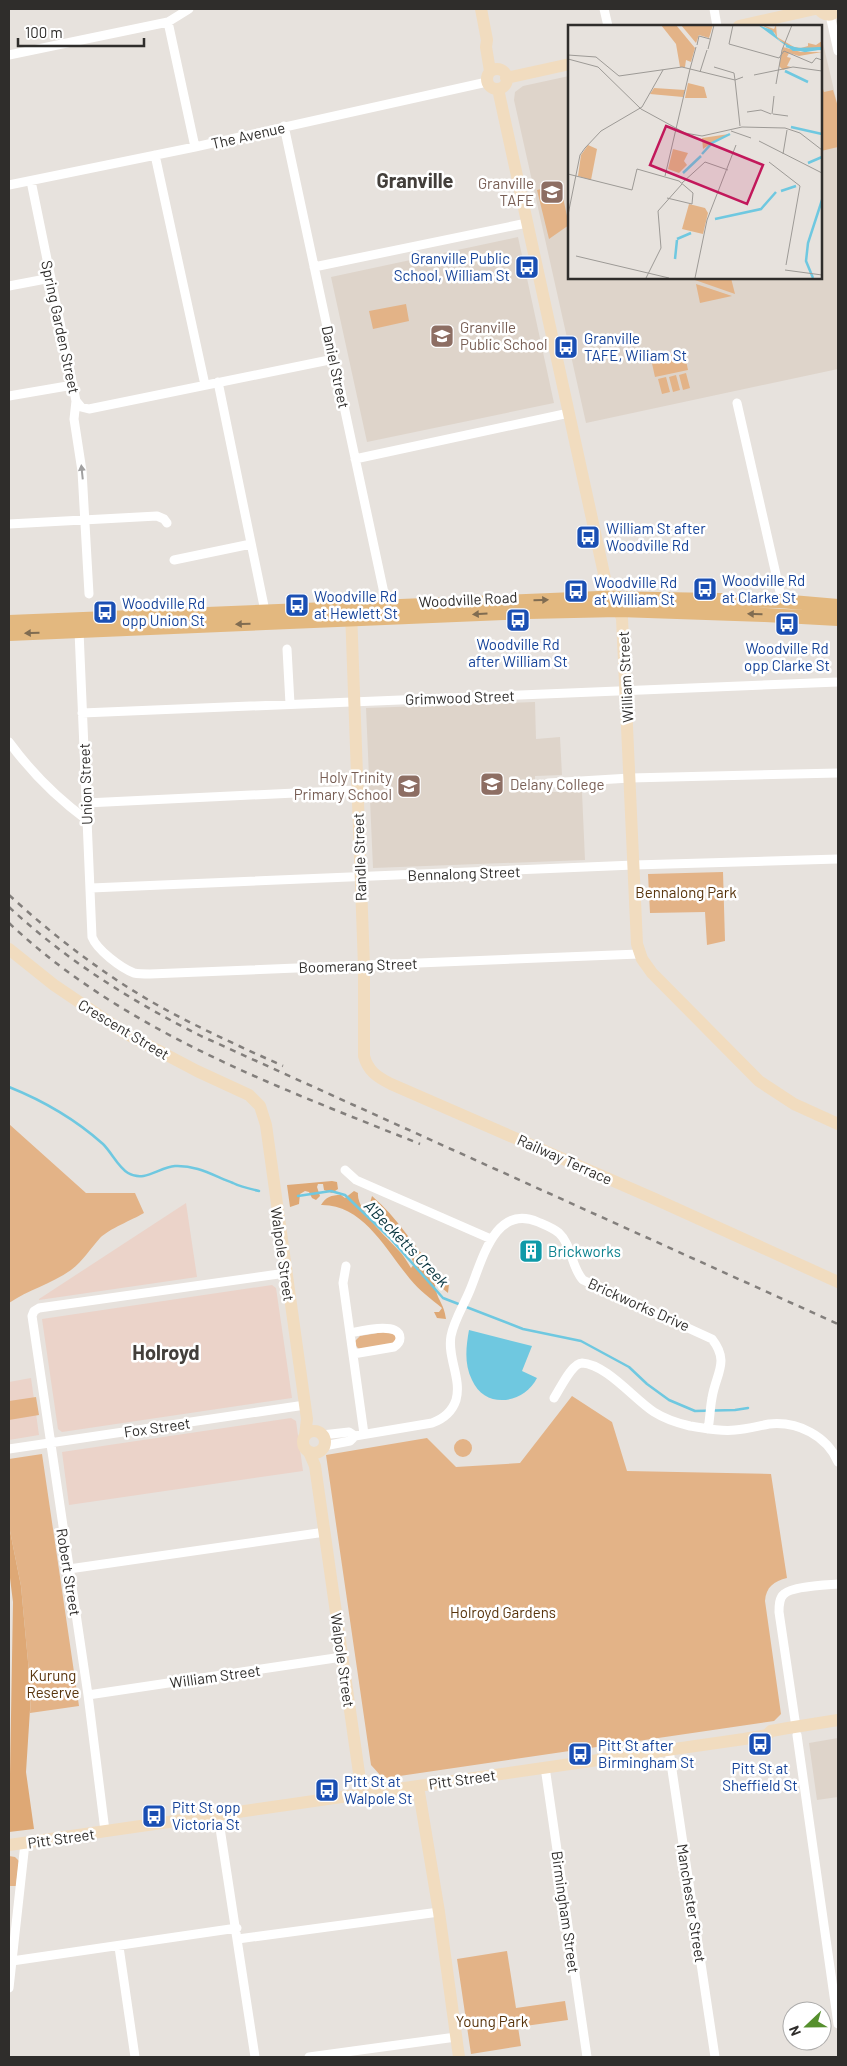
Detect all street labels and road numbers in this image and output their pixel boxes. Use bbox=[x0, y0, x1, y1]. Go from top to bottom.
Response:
street label: The Avenue bbox=[209, 118, 287, 152]
street label: Spring Garden Street bbox=[38, 259, 84, 395]
street label: Daniel Street bbox=[318, 324, 354, 410]
street label: Woodville Road bbox=[418, 587, 518, 611]
street label: William Street bbox=[614, 631, 636, 723]
street label: Grimwood Street bbox=[405, 686, 515, 708]
street label: Union Street bbox=[75, 743, 95, 825]
street label: Randle Street bbox=[348, 813, 370, 901]
street label: Bennalong Street bbox=[407, 862, 521, 884]
street label: Boomerang Street bbox=[298, 954, 418, 976]
street label: Crescent Street bbox=[75, 995, 173, 1063]
street label: Railway Terrace bbox=[515, 1130, 615, 1188]
street label: Walpole Street bbox=[267, 1206, 299, 1302]
street label: Brickworks Drive bbox=[585, 1274, 693, 1334]
street label: Fox Street bbox=[123, 1413, 191, 1441]
street label: Robert Street bbox=[53, 1527, 85, 1617]
street label: Walpole Street bbox=[327, 1612, 359, 1708]
street label: William Street bbox=[168, 1661, 262, 1691]
street label: Pitt Street bbox=[427, 1765, 497, 1793]
street label: Pitt Street bbox=[26, 1824, 96, 1852]
street label: Manchester Street bbox=[674, 1842, 710, 1964]
street label: Birmingham Street bbox=[549, 1850, 583, 1974]

